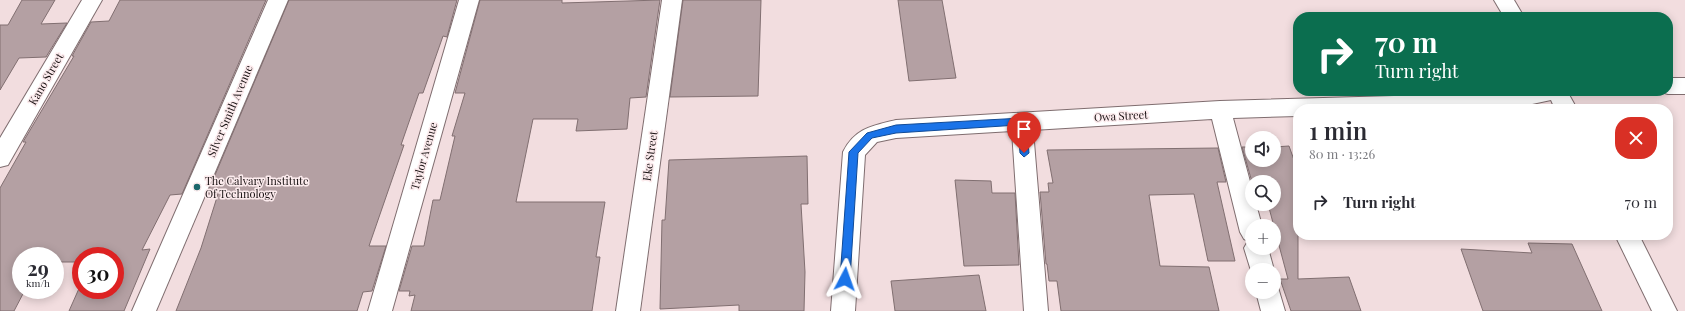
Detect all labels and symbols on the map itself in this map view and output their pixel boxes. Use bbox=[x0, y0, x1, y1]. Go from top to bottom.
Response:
street label: Kano Street bbox=[25, 50, 67, 107]
street label: Silver Smith Avenue bbox=[203, 62, 256, 159]
street label: Owa Street bbox=[1094, 107, 1149, 124]
pin bbox=[1007, 112, 1041, 153]
street label: Taylor Avenue bbox=[407, 120, 440, 191]
street label: Eke Street bbox=[639, 130, 660, 182]
place label: The Calvary Institute Of Technology bbox=[205, 173, 309, 201]
marker: The Calvary Institute Of Technology bbox=[192, 182, 202, 192]
speed limit sign: 30 bbox=[72, 247, 124, 299]
position arrow bbox=[824, 258, 866, 300]

